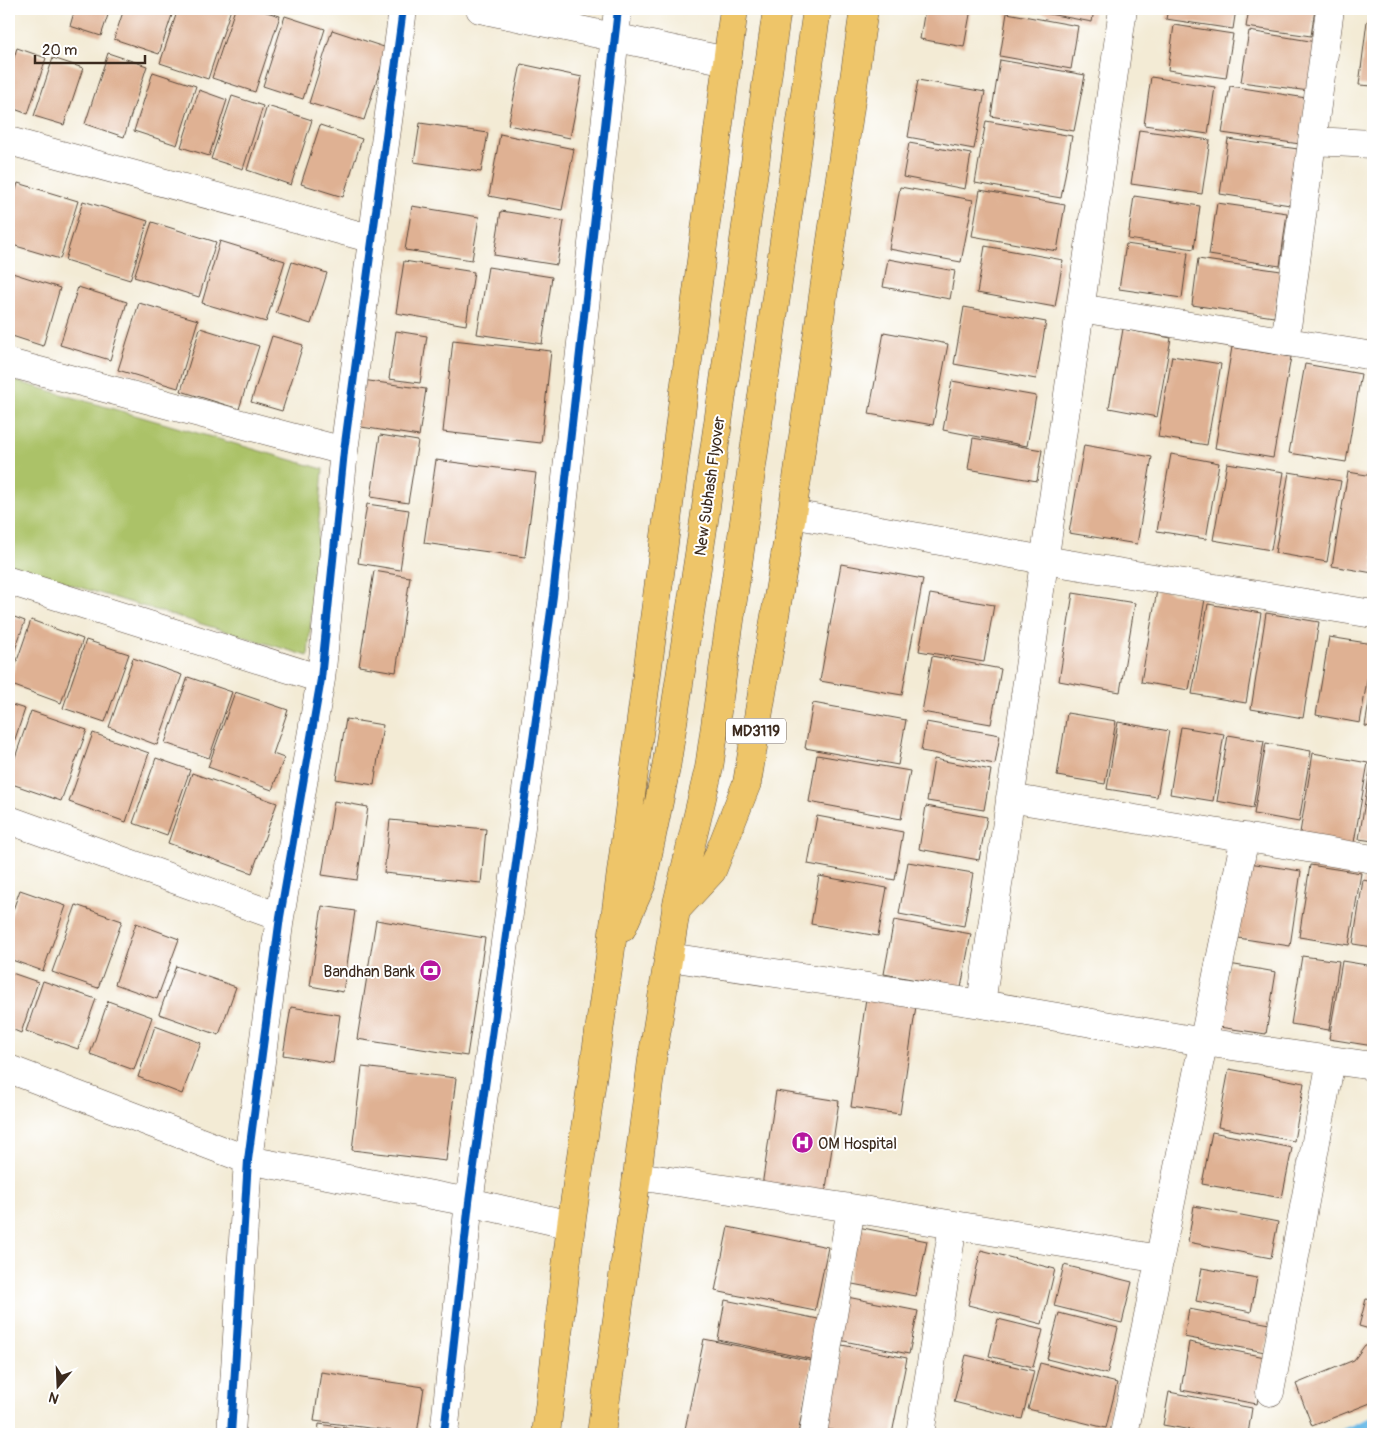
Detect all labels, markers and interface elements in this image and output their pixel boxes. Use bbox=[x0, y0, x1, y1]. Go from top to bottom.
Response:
scale bar bbox=[35, 32, 145, 64]
text: 20 m bbox=[42, 41, 77, 60]
street label: New Subhash Flyover bbox=[690, 415, 730, 557]
road number: MD3119 bbox=[726, 718, 786, 744]
bank icon: Bandhan Bank bbox=[419, 959, 443, 983]
place label: Bandhan Bank bbox=[323, 962, 415, 982]
hospital icon: OM Hospital bbox=[790, 1131, 814, 1155]
place label: OM Hospital bbox=[818, 1134, 897, 1154]
north arrow bbox=[32, 1360, 82, 1410]
text: N bbox=[47, 1388, 61, 1407]

